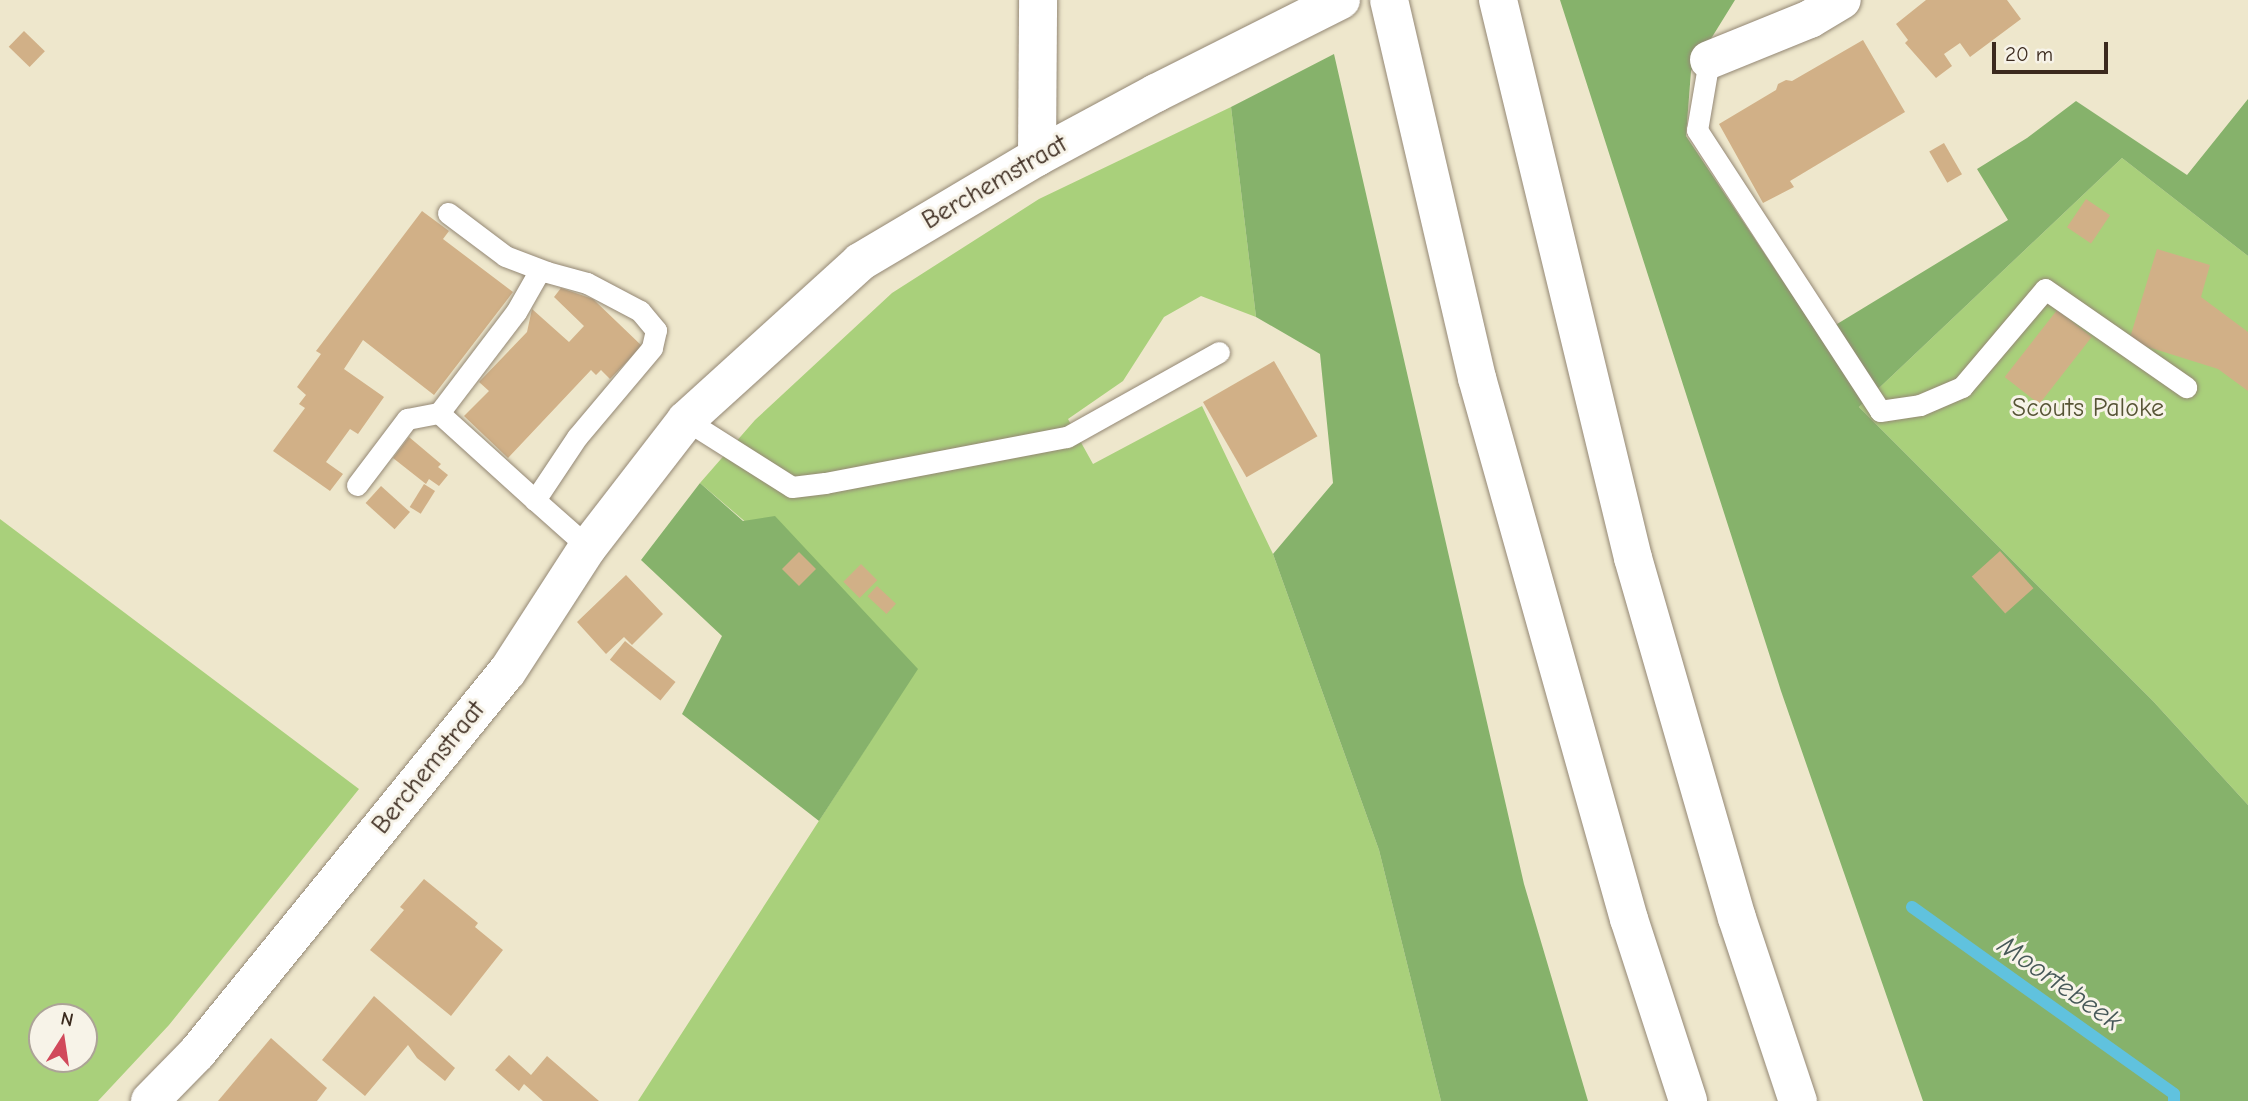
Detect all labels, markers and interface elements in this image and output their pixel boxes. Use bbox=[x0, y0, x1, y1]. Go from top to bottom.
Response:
scale bar bbox=[1996, 28, 2112, 72]
text: 20 m bbox=[2005, 42, 2053, 66]
street label: Berchemstraat bbox=[917, 129, 1073, 237]
park label: Scouts Paloke bbox=[2012, 393, 2164, 425]
street label: Berchemstraat bbox=[366, 695, 492, 841]
water label: Moortebeek bbox=[1992, 928, 2128, 1038]
north arrow bbox=[28, 1003, 98, 1073]
text: N bbox=[59, 1007, 75, 1031]

